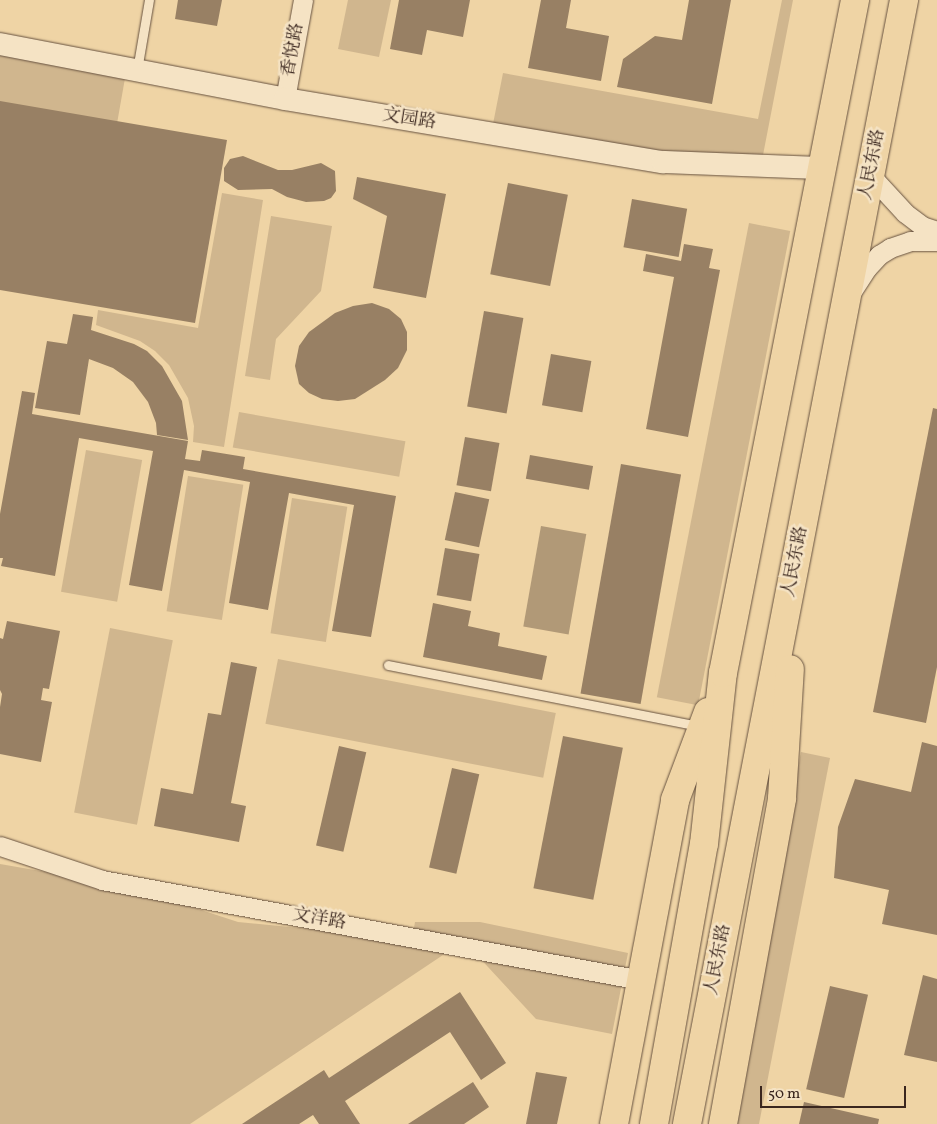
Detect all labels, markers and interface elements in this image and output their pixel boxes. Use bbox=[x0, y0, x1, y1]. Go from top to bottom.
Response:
street label: 香悅路 bbox=[279, 22, 309, 78]
street label: 文园路 bbox=[381, 105, 437, 135]
street label: 人民东路 bbox=[856, 128, 890, 202]
street label: 人民东路 bbox=[779, 525, 813, 599]
street label: 文洋路 bbox=[291, 905, 347, 935]
street label: 人民东路 bbox=[702, 923, 736, 997]
scale bar bbox=[762, 1076, 908, 1108]
text: 50 m bbox=[768, 1084, 800, 1105]

